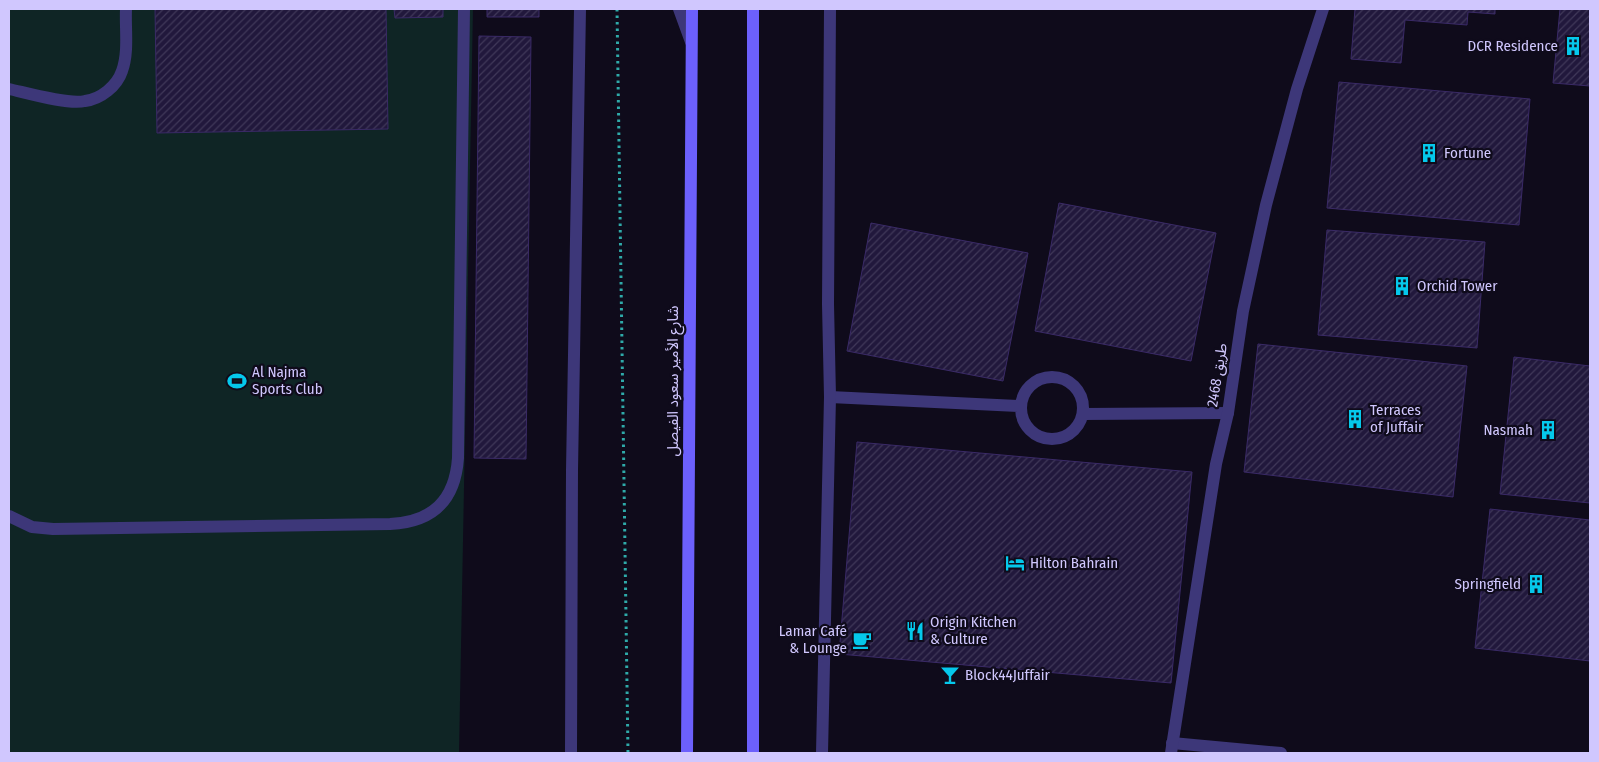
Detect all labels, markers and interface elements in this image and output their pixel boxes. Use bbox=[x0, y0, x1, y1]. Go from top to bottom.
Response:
building icon: DCR Residence bbox=[1562, 35, 1584, 57]
place label: DCR Residence bbox=[1468, 37, 1558, 55]
building icon: Fortune bbox=[1418, 142, 1440, 164]
place label: Fortune bbox=[1444, 144, 1491, 162]
building icon: Orchid Tower bbox=[1391, 275, 1413, 297]
place label: Orchid Tower bbox=[1417, 277, 1498, 295]
street label: شارع الأمير سعود الفيصل bbox=[664, 305, 685, 457]
street label: طريق 2468 bbox=[1203, 342, 1232, 408]
place label: Al Najma Sports Club bbox=[252, 363, 323, 398]
sports icon: Al Najma Sports Club bbox=[226, 370, 248, 392]
place label: Terraces of Juffair bbox=[1370, 401, 1424, 436]
building icon: Terraces of Juffair bbox=[1344, 408, 1366, 430]
building icon: Nasmah bbox=[1537, 419, 1559, 441]
place label: Nasmah bbox=[1483, 421, 1533, 439]
hotel icon: Hilton Bahrain bbox=[1004, 552, 1026, 574]
place label: Hilton Bahrain bbox=[1030, 554, 1118, 572]
building icon: Springfield bbox=[1525, 573, 1547, 595]
place label: Springfield bbox=[1454, 575, 1521, 593]
place label: Origin Kitchen & Culture bbox=[930, 613, 1017, 648]
restaurant icon: Origin Kitchen & Culture bbox=[904, 620, 926, 642]
place label: Lamar Café & Lounge bbox=[779, 622, 847, 657]
cafe icon: Lamar Café & Lounge bbox=[851, 629, 873, 651]
bar icon: Block44Juffair bbox=[939, 664, 961, 686]
place label: Block44Juffair bbox=[965, 666, 1051, 684]

